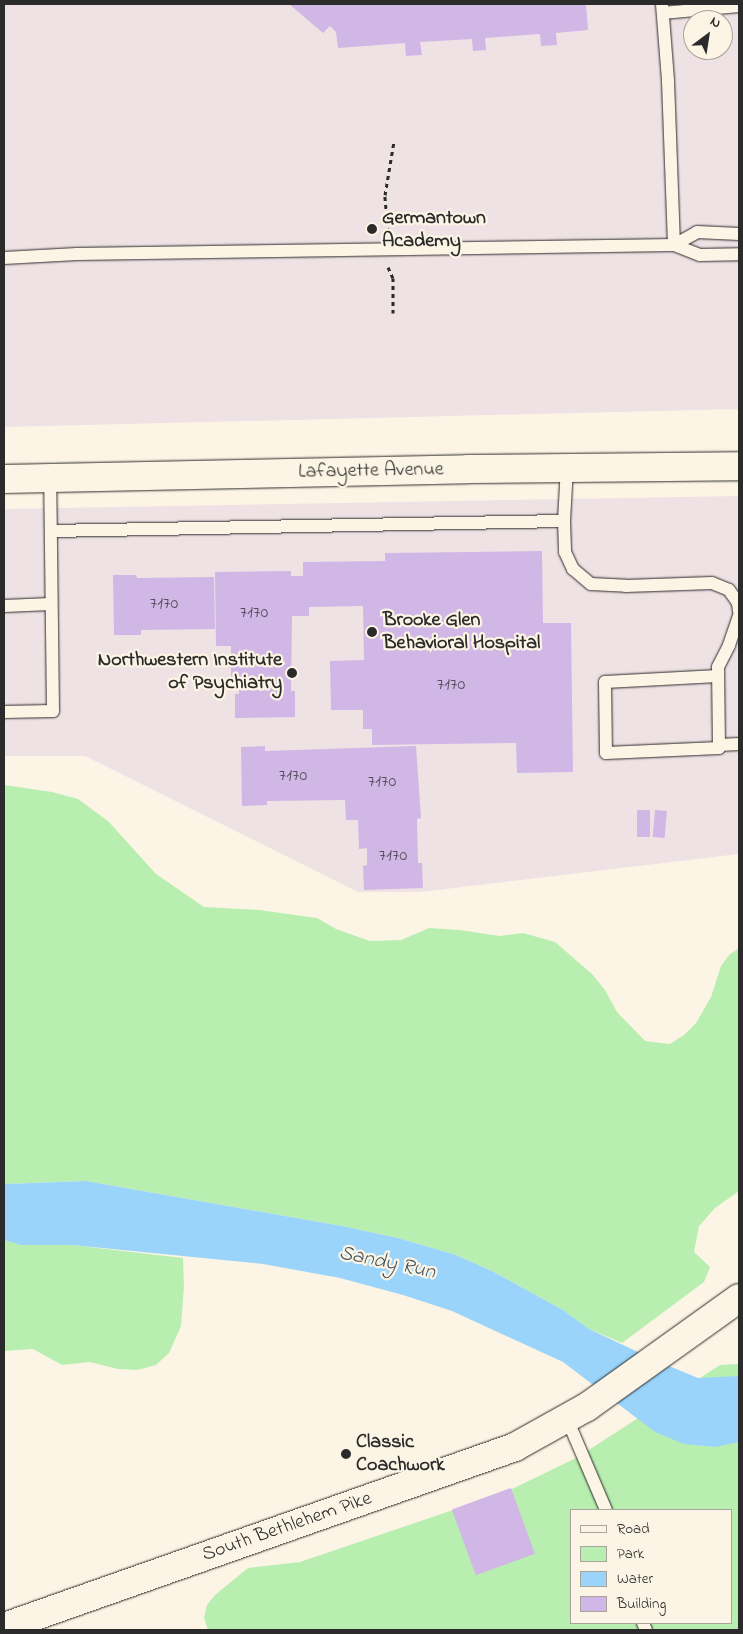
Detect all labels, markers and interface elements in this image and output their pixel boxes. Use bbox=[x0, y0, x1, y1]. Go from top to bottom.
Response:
north arrow bbox=[683, 10, 733, 60]
text: N bbox=[706, 11, 725, 34]
place label: Germantown Academy bbox=[382, 206, 486, 253]
marker: Germantown Academy bbox=[366, 223, 378, 235]
street label: Lafayette Avenue bbox=[298, 458, 444, 484]
house number: 7170 bbox=[150, 593, 178, 615]
house number: 7170 bbox=[240, 602, 268, 624]
place label: Brooke Glen Behavioral Hospital bbox=[383, 608, 540, 655]
marker: Brooke Glen Behavioral Hospital bbox=[365, 625, 379, 639]
place label: Northwestern Institute of Psychiatry bbox=[98, 649, 282, 696]
marker: Northwestern Institute of Psychiatry bbox=[286, 667, 298, 679]
house number: 7170 bbox=[437, 674, 465, 696]
house number: 7170 bbox=[279, 765, 307, 787]
house number: 7170 bbox=[368, 771, 396, 793]
house number: 7170 bbox=[379, 845, 407, 867]
water label: Sandy Run bbox=[337, 1241, 437, 1285]
place label: Classic Coachwork bbox=[356, 1430, 445, 1477]
marker: Classic Coachwork bbox=[340, 1448, 352, 1460]
street label: South Bethlehem Pike bbox=[199, 1487, 375, 1567]
legend bbox=[570, 1509, 733, 1624]
text: Road bbox=[617, 1518, 650, 1540]
text: Park bbox=[617, 1543, 644, 1565]
text: Water bbox=[617, 1568, 653, 1590]
text: Building bbox=[617, 1593, 666, 1615]

